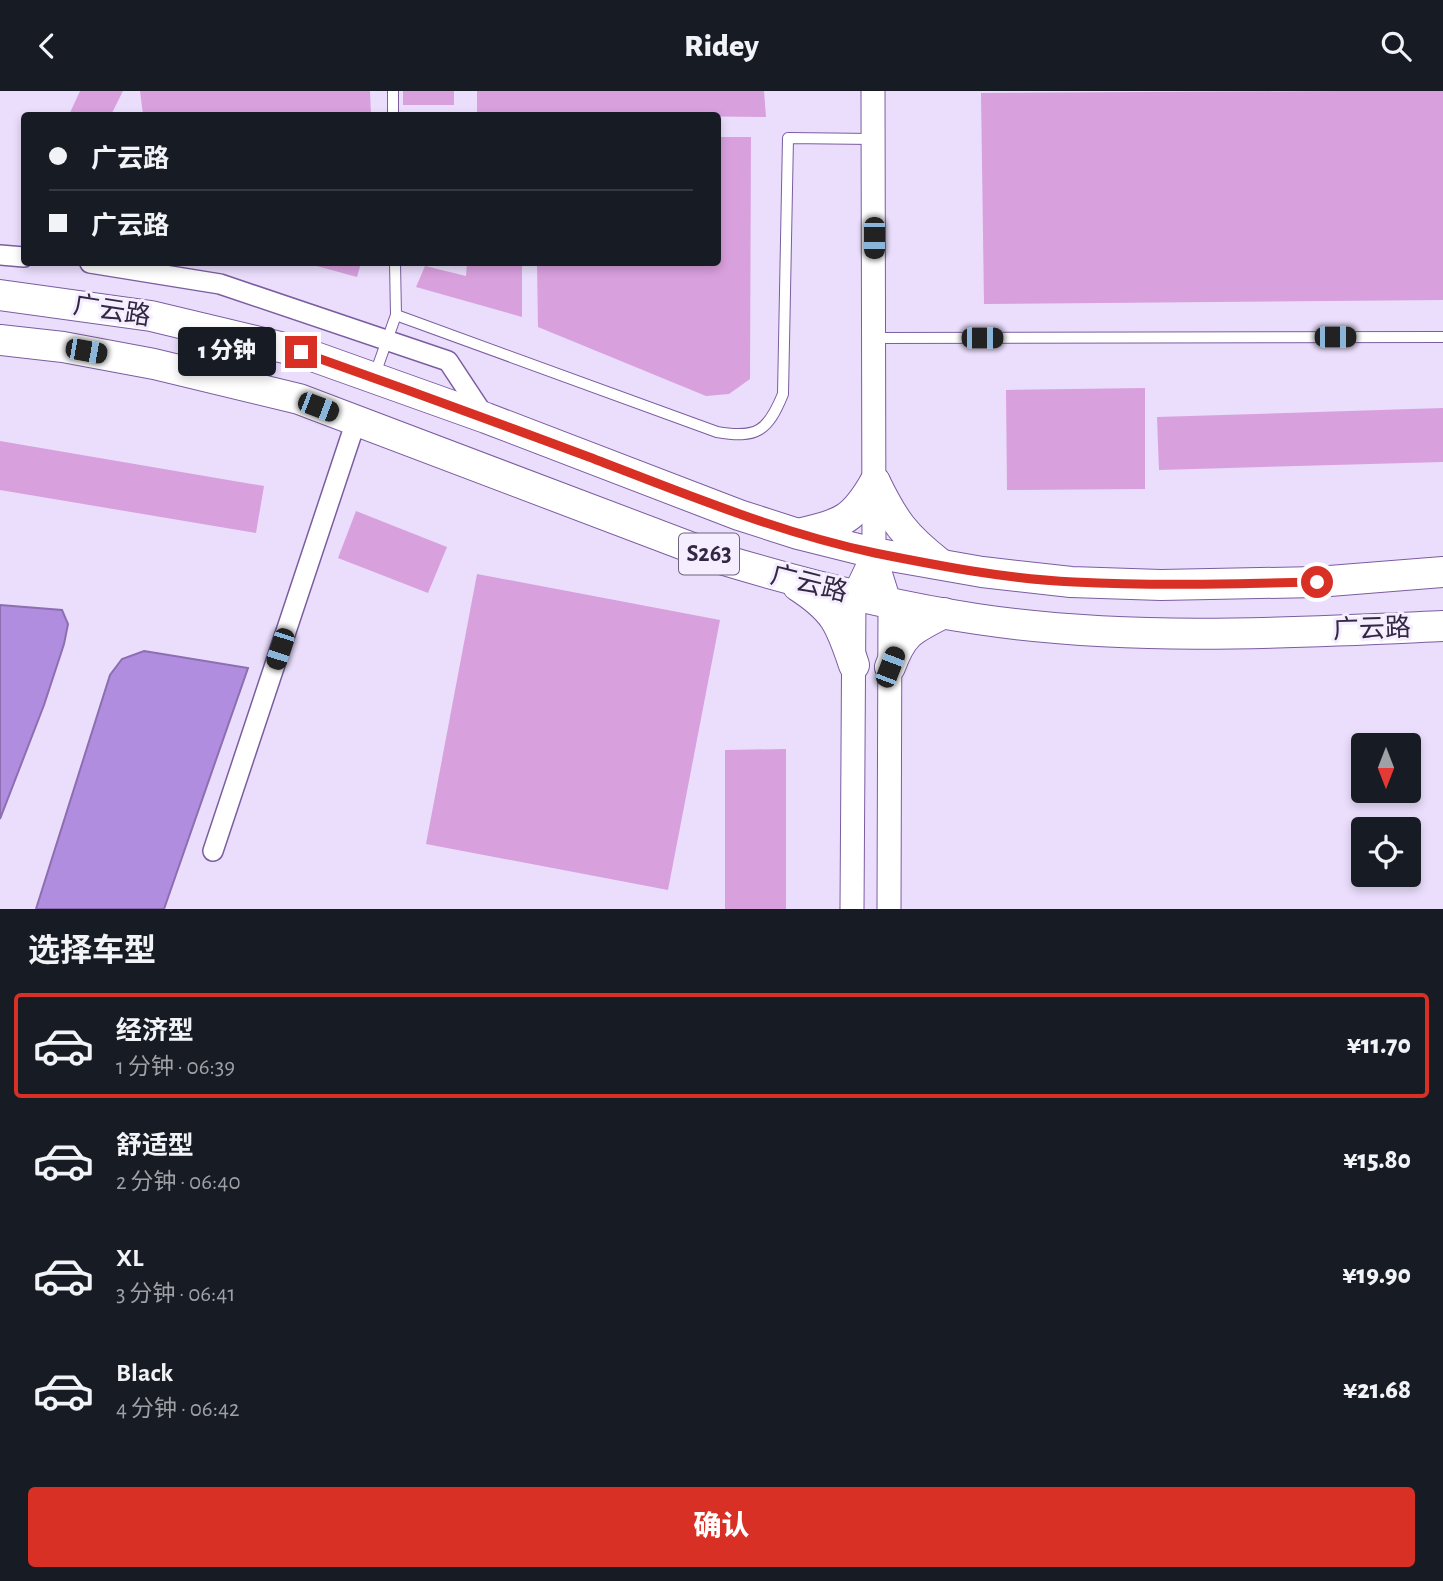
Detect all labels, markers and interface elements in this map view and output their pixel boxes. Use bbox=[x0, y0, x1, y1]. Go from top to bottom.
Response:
icon: back bbox=[28, 27, 66, 65]
icon: search bbox=[1377, 27, 1415, 65]
text: Ridey bbox=[684, 30, 759, 62]
text: 广云路 bbox=[91, 146, 169, 172]
text: 广云路 bbox=[91, 213, 169, 239]
car bbox=[864, 217, 885, 259]
street label: 广云路 bbox=[71, 291, 153, 330]
callout: 1 分钟 bbox=[178, 327, 276, 377]
car bbox=[1315, 327, 1357, 348]
car bbox=[962, 328, 1004, 349]
route end bbox=[285, 336, 317, 368]
car bbox=[64, 337, 109, 365]
text: 1 分钟 bbox=[198, 340, 256, 363]
car bbox=[295, 390, 342, 424]
road number: S263 bbox=[679, 533, 739, 575]
street label: 广云路 bbox=[768, 561, 850, 606]
route start bbox=[1301, 566, 1333, 598]
street label: 广云路 bbox=[1333, 614, 1411, 643]
car bbox=[264, 626, 297, 672]
car bbox=[873, 644, 908, 690]
north arrow bbox=[1351, 733, 1421, 803]
map controls bbox=[1351, 733, 1421, 887]
button: locate bbox=[1351, 817, 1421, 887]
text: 选择车型 bbox=[28, 935, 156, 967]
icon: car bbox=[32, 1014, 95, 1077]
text: 经济型 bbox=[116, 1018, 194, 1044]
text: ¥11.70 bbox=[1347, 1032, 1411, 1058]
text: 1 分钟 · 06:39 bbox=[116, 1056, 235, 1079]
icon: car bbox=[32, 1129, 95, 1192]
text: 舒适型 bbox=[116, 1133, 194, 1159]
text: ¥15.80 bbox=[1343, 1147, 1411, 1173]
text: 2 分钟 · 06:40 bbox=[116, 1171, 241, 1194]
icon: car bbox=[32, 1244, 95, 1307]
text: XL bbox=[116, 1245, 143, 1271]
text: ¥19.90 bbox=[1342, 1262, 1411, 1288]
text: 3 分钟 · 06:41 bbox=[116, 1283, 235, 1306]
icon: car bbox=[32, 1359, 95, 1422]
text: Black bbox=[116, 1360, 173, 1386]
text: ¥21.68 bbox=[1343, 1377, 1411, 1403]
text: 4 分钟 · 06:42 bbox=[116, 1398, 239, 1421]
button: 确认 bbox=[28, 1487, 1415, 1567]

